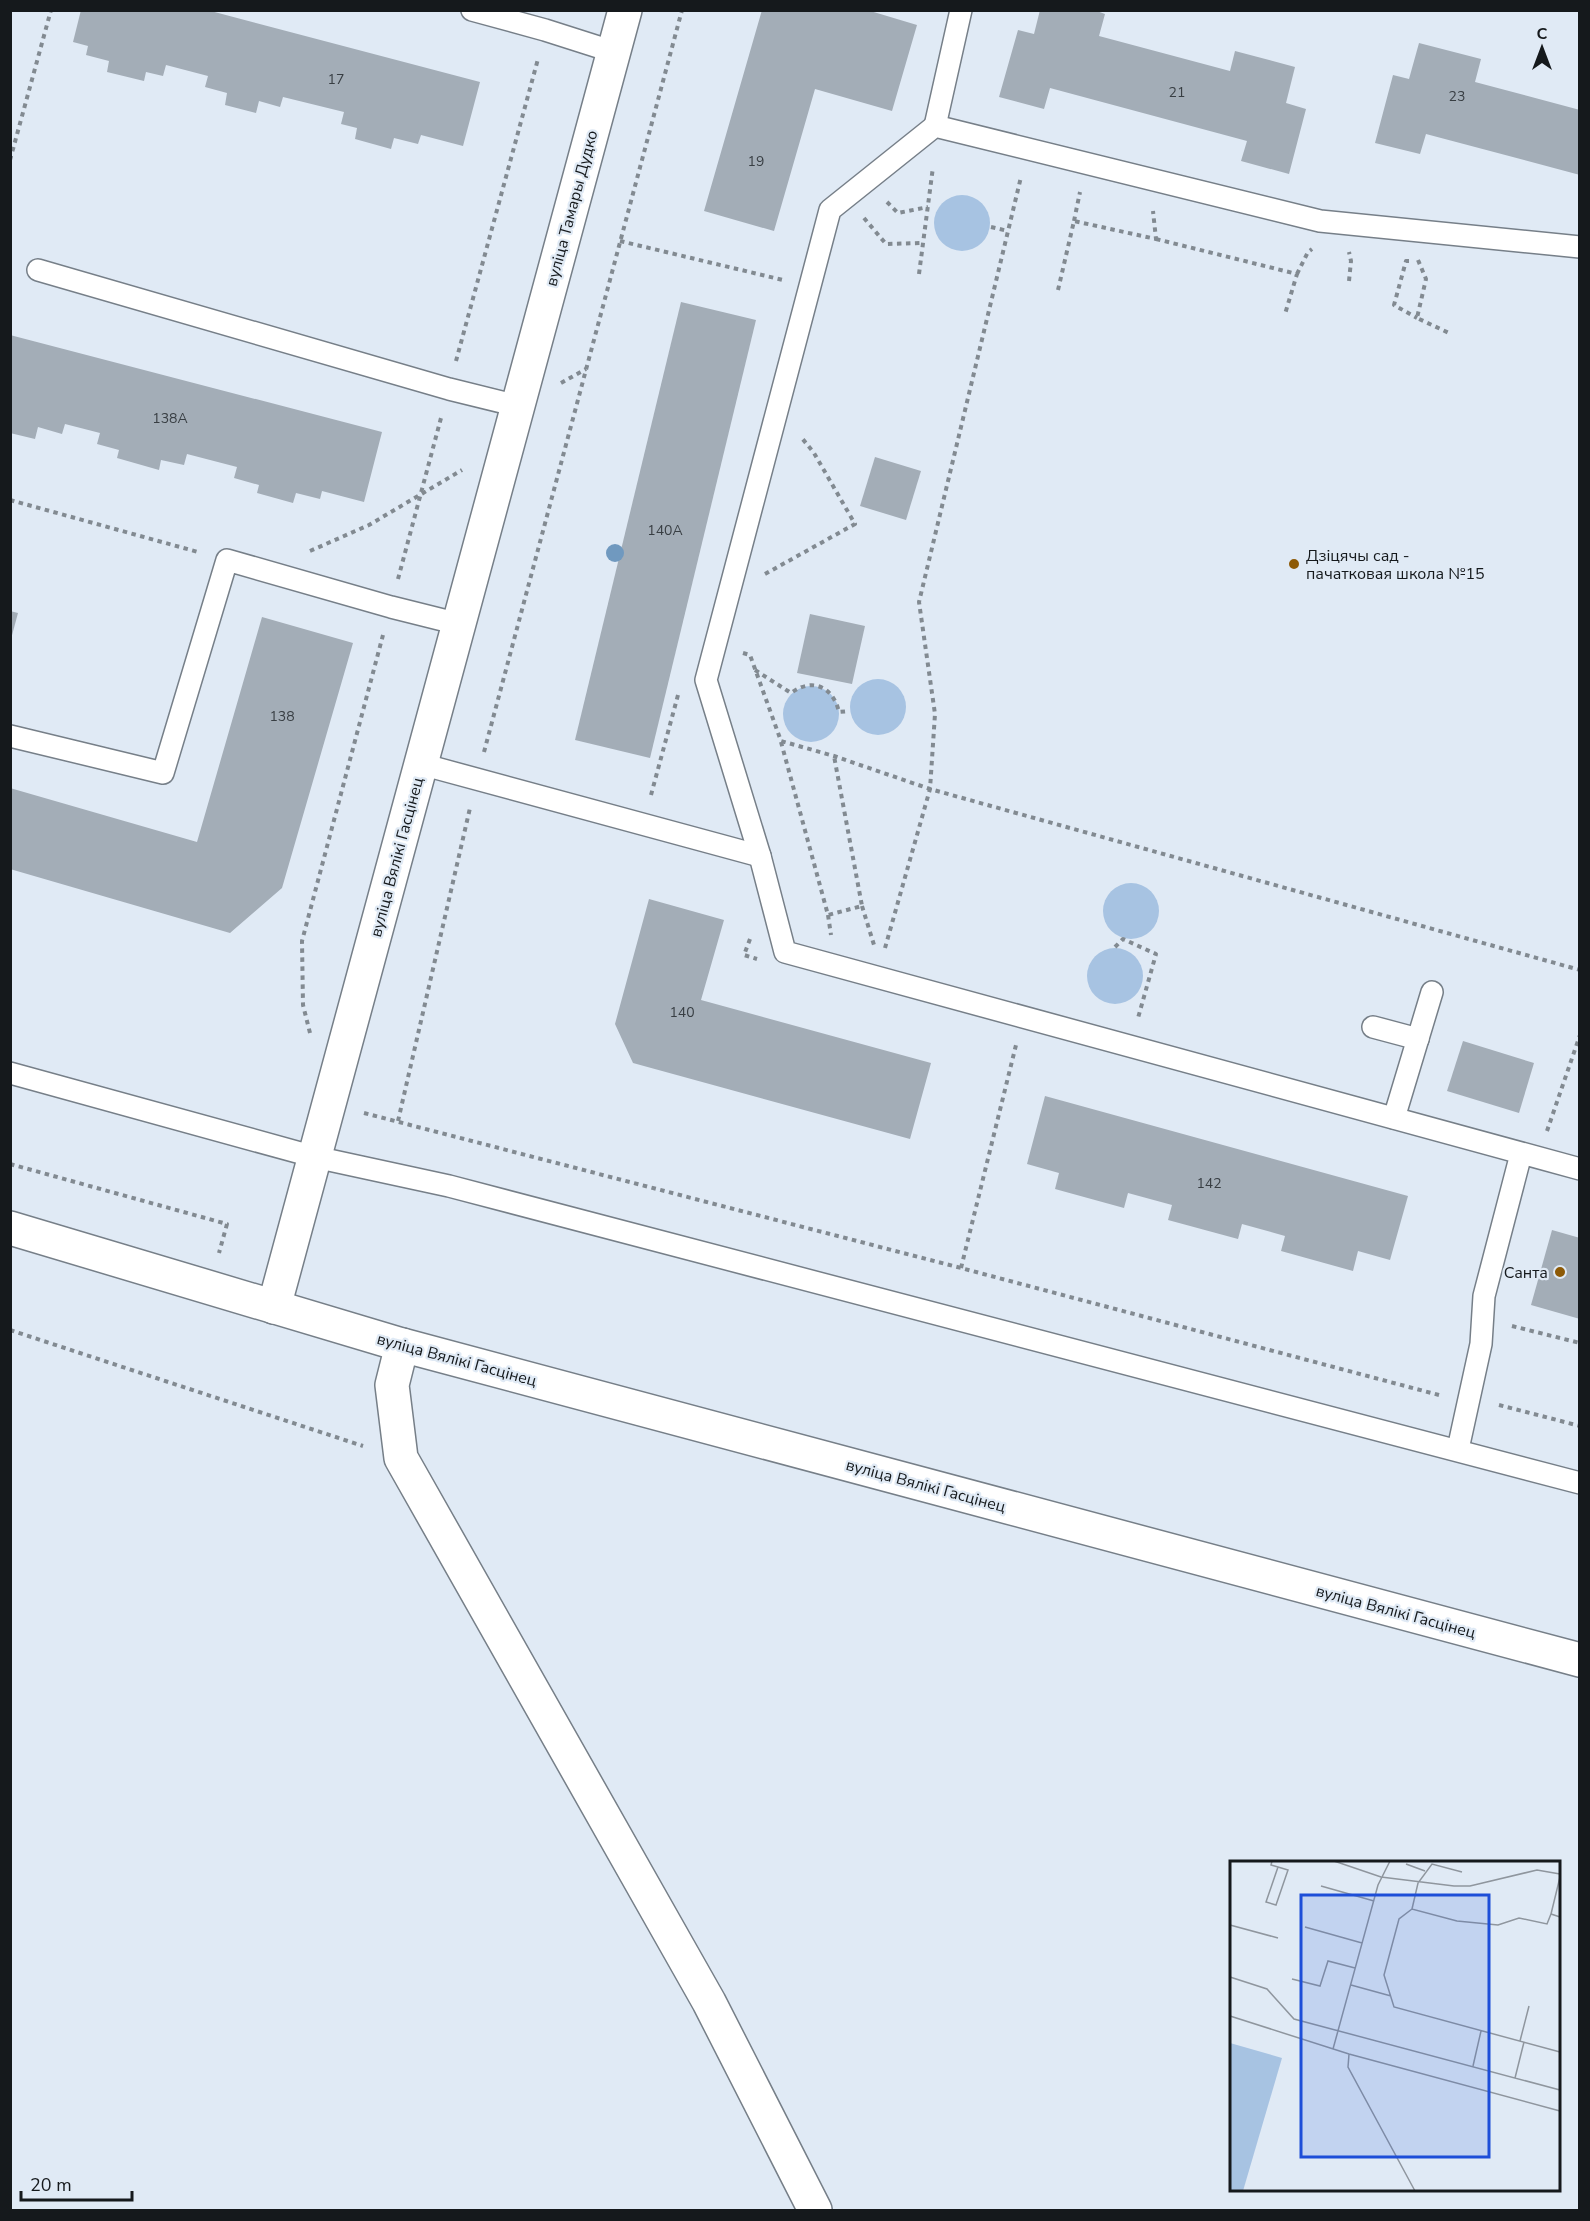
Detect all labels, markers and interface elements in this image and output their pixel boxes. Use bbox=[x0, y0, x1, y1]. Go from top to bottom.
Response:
north arrow bbox=[1512, 18, 1572, 78]
text: С bbox=[1537, 23, 1548, 45]
house number: 17 bbox=[328, 70, 344, 89]
house number: 21 bbox=[1169, 83, 1185, 102]
house number: 23 bbox=[1449, 87, 1465, 106]
street label: вуліца Тамары Дудко bbox=[541, 128, 603, 289]
house number: 19 bbox=[748, 152, 764, 171]
house number: 138А bbox=[152, 409, 188, 428]
house number: 140А bbox=[647, 521, 683, 540]
place label: Дзіцячы сад - пачатковая школа №15 bbox=[1306, 545, 1485, 585]
marker: Дзіцячы сад - пачатковая школа №15 bbox=[1287, 557, 1301, 571]
house number: 138 bbox=[269, 707, 295, 726]
street label: вуліца Вялікі Гасцінец bbox=[365, 774, 429, 940]
house number: 140 bbox=[669, 1003, 695, 1022]
house number: 142 bbox=[1196, 1174, 1222, 1193]
place label: Санта bbox=[1504, 1262, 1548, 1284]
marker: Санта bbox=[1553, 1265, 1567, 1279]
street label: вуліца Вялікі Гасцінец bbox=[374, 1328, 540, 1392]
street label: вуліца Вялікі Гасцінец bbox=[843, 1454, 1009, 1518]
street label: вуліца Вялікі Гасцінец bbox=[1313, 1580, 1479, 1644]
inset map bbox=[1230, 1861, 1560, 2191]
scale bar bbox=[21, 2164, 132, 2202]
text: 20 m bbox=[30, 2173, 72, 2197]

